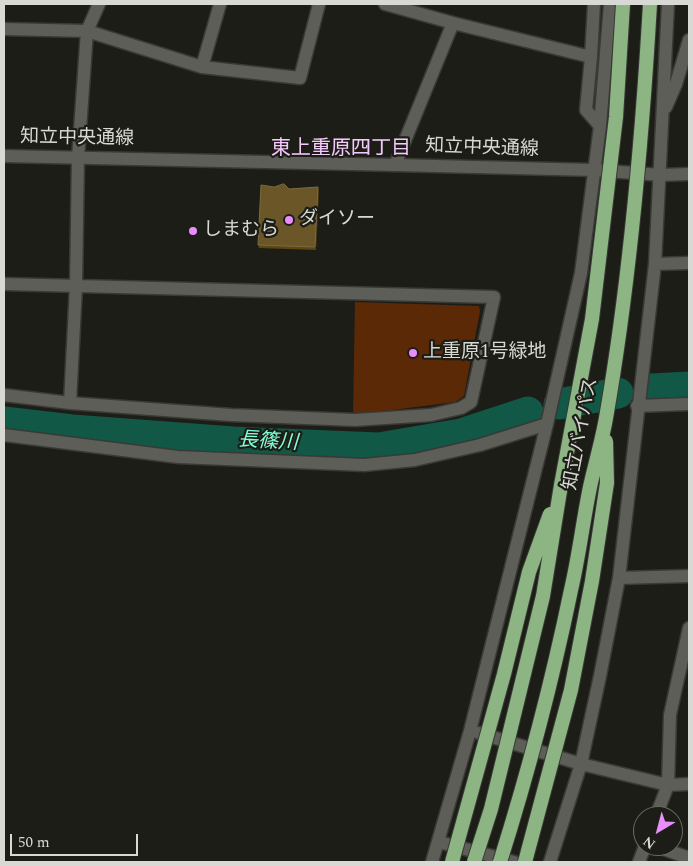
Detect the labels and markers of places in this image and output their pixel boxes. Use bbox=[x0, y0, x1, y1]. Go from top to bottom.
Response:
place label: ダイソー bbox=[299, 209, 375, 231]
marker: ダイソー bbox=[283, 214, 295, 226]
place label: しまむら bbox=[203, 220, 279, 242]
marker: しまむら bbox=[187, 225, 199, 237]
place label: 上重原1号緑地 bbox=[423, 342, 546, 364]
marker: 上重原1号緑地 bbox=[407, 347, 419, 359]

